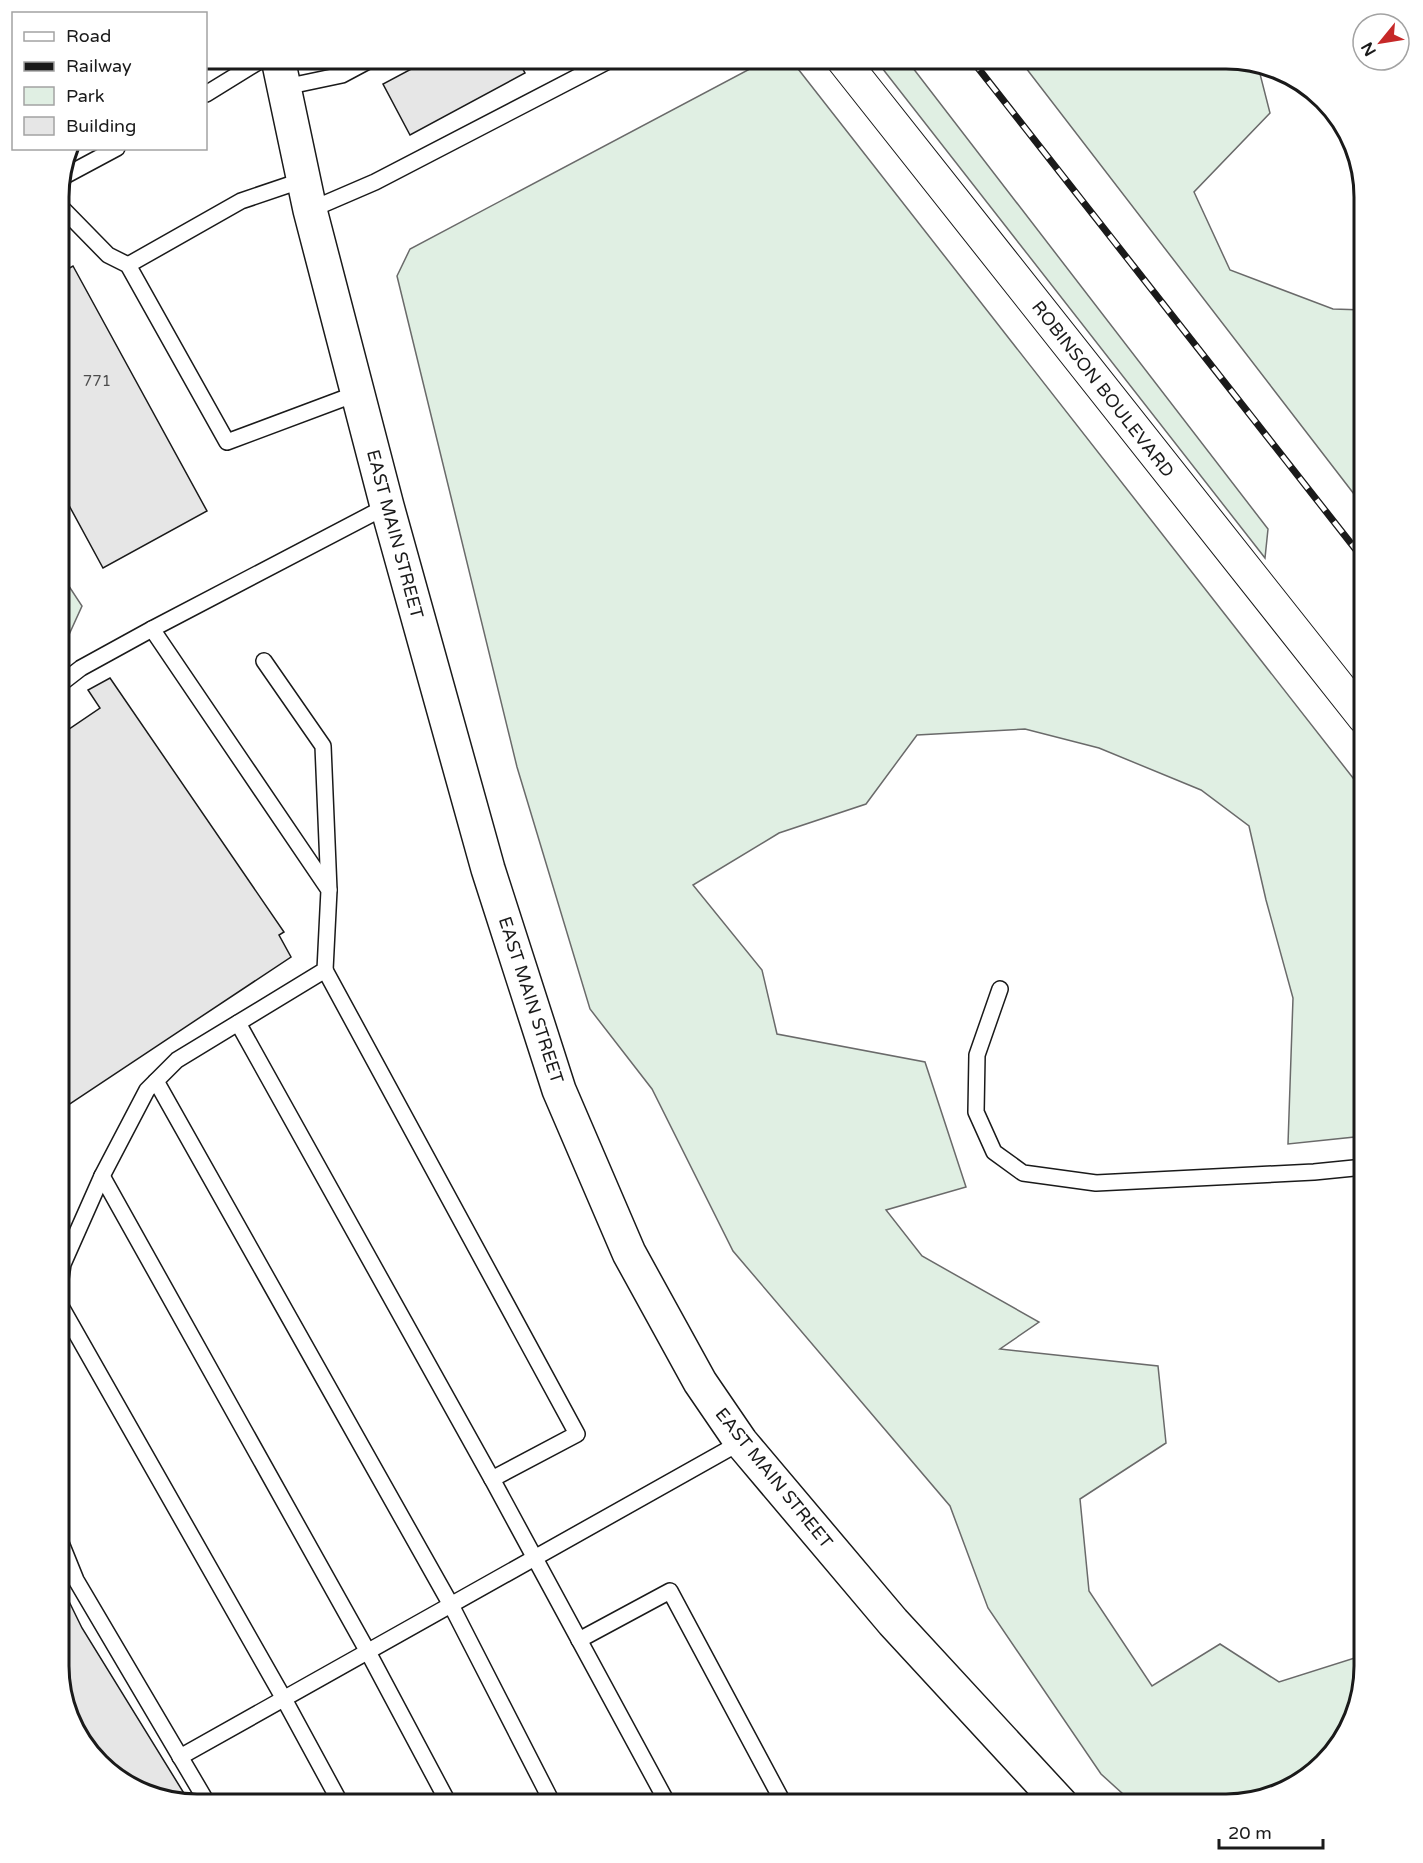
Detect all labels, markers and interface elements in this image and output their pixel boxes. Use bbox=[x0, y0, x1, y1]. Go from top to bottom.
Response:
legend bbox=[12, 12, 207, 150]
north arrow bbox=[1351, 12, 1411, 72]
text: Road bbox=[66, 25, 111, 47]
text: N bbox=[1357, 38, 1381, 60]
text: Railway bbox=[66, 55, 132, 77]
text: Park bbox=[66, 85, 105, 107]
text: Building bbox=[66, 115, 136, 137]
street label: ROBINSON BOULEVARD bbox=[1027, 296, 1179, 482]
house number: 771 bbox=[83, 372, 111, 390]
street label: EAST MAIN STREET bbox=[362, 447, 428, 621]
street label: EAST MAIN STREET bbox=[494, 914, 568, 1086]
street label: EAST MAIN STREET bbox=[711, 1403, 837, 1553]
scale bar bbox=[1219, 1812, 1322, 1850]
text: 20 m bbox=[1228, 1822, 1272, 1844]

